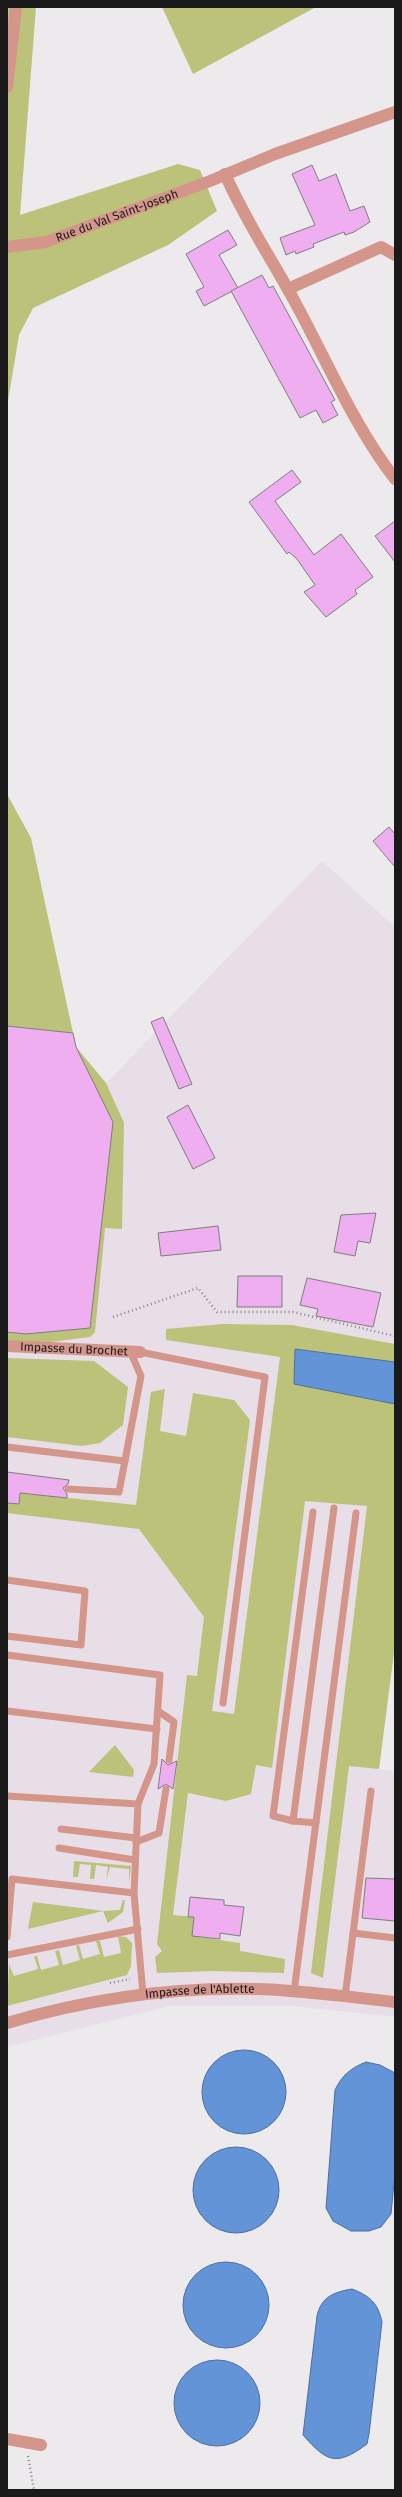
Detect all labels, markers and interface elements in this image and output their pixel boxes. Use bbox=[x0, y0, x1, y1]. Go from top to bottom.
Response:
street label: Rue du Val Saint-Joseph bbox=[54, 186, 180, 245]
street label: Impasse du Brochet bbox=[20, 1340, 129, 1358]
street label: Impasse de l'Ablette bbox=[144, 1982, 255, 2001]

